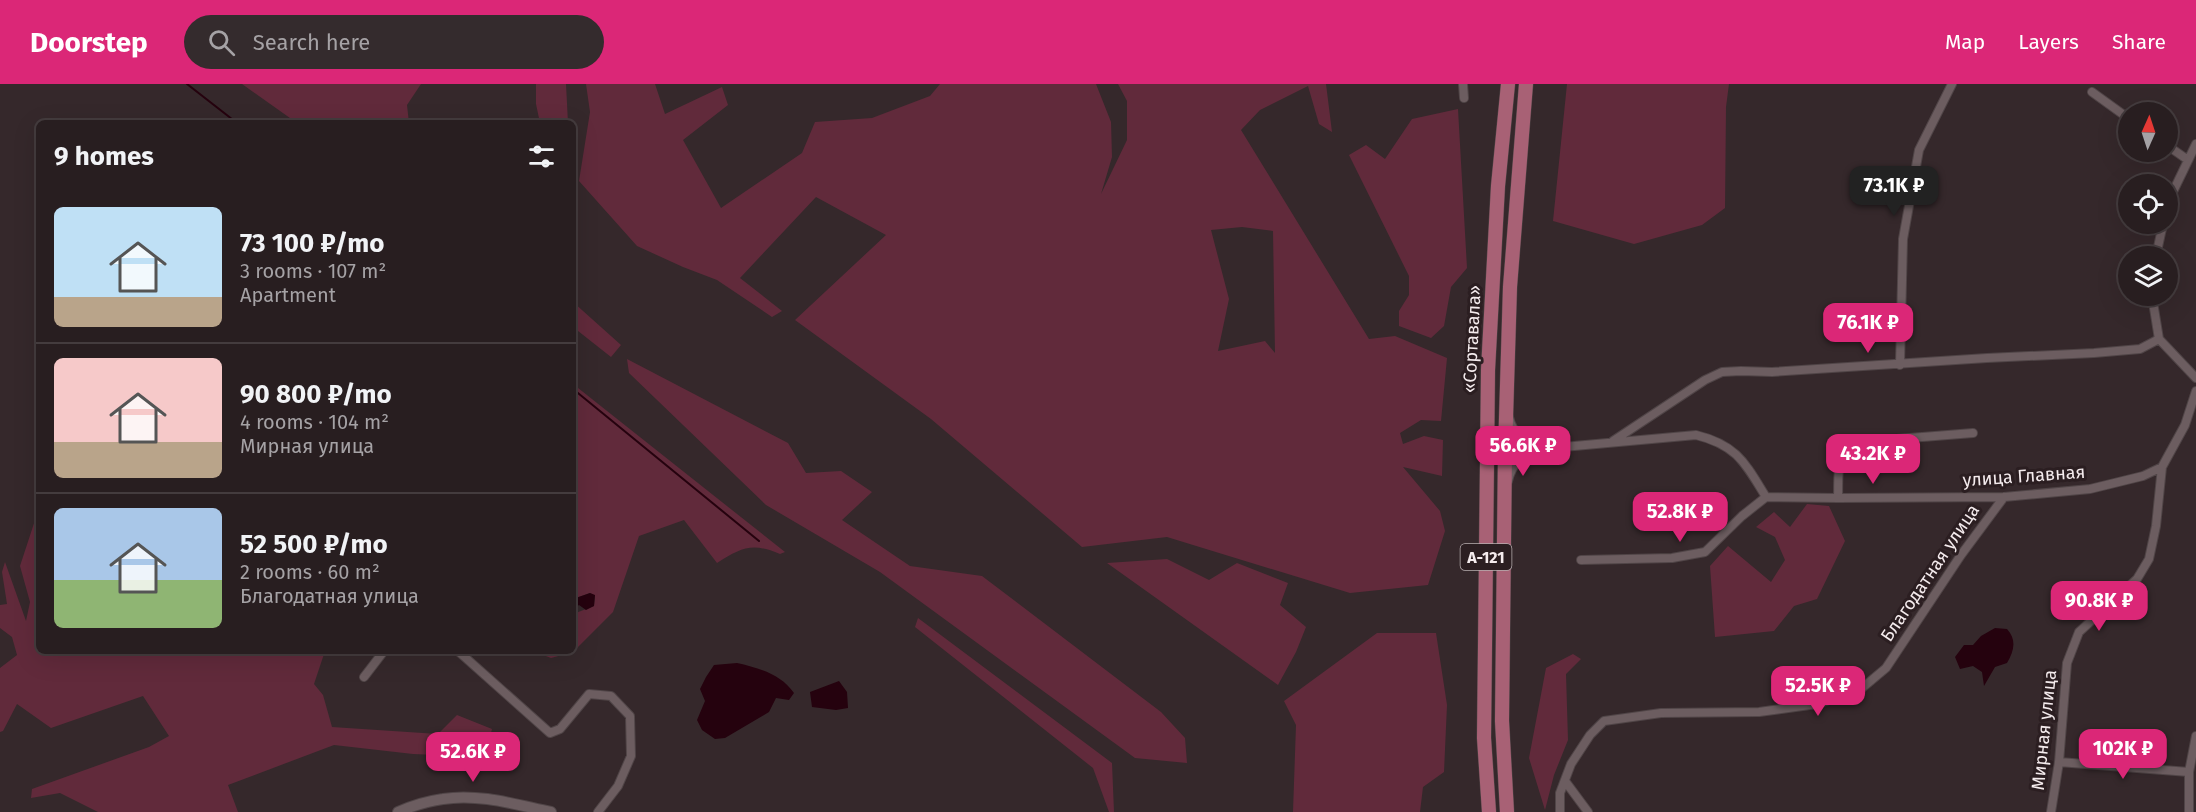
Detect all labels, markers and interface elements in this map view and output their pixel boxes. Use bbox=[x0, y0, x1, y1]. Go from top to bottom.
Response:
search box bbox=[184, 15, 604, 69]
text: Doorstep bbox=[30, 26, 148, 59]
icon: search bbox=[205, 26, 238, 59]
text: Search here bbox=[253, 29, 370, 56]
text: Map bbox=[1945, 29, 1985, 55]
text: Layers bbox=[2018, 29, 2079, 55]
text: Share bbox=[2112, 29, 2166, 55]
north arrow bbox=[2118, 102, 2178, 162]
map controls bbox=[2118, 102, 2178, 306]
icon: filters bbox=[525, 140, 558, 173]
text: 9 homes bbox=[54, 141, 154, 172]
pin: 73.1K ₽ bbox=[1839, 166, 1949, 217]
text: 73.1K ₽ bbox=[1864, 173, 1925, 197]
button: locate bbox=[2118, 174, 2178, 234]
text: 73 100 ₽/mo bbox=[240, 228, 384, 259]
icon: home bbox=[102, 231, 174, 303]
button: layers bbox=[2118, 246, 2178, 306]
text: 3 rooms · 107 m² bbox=[240, 259, 386, 283]
text: Apartment bbox=[240, 283, 336, 307]
street label: «Сортавала» bbox=[1458, 284, 1486, 394]
pin: 76.1K ₽ bbox=[1813, 303, 1923, 354]
text: 76.1K ₽ bbox=[1837, 310, 1899, 334]
text: 90 800 ₽/mo bbox=[240, 379, 392, 410]
icon: home bbox=[102, 382, 174, 454]
text: 4 rooms · 104 m² bbox=[240, 410, 389, 434]
pin: 56.6K ₽ bbox=[1468, 426, 1578, 477]
text: 56.6K ₽ bbox=[1489, 433, 1557, 457]
text: Мирная улица bbox=[240, 434, 374, 458]
pin: 43.2K ₽ bbox=[1818, 434, 1928, 485]
text: 43.2K ₽ bbox=[1840, 441, 1906, 465]
street label: улица Главная bbox=[1962, 461, 2086, 491]
pin: 52.8K ₽ bbox=[1625, 492, 1735, 543]
text: 52.8K ₽ bbox=[1647, 499, 1713, 523]
street label: Благодатная улица bbox=[1876, 500, 1984, 646]
text: 52 500 ₽/mo bbox=[240, 529, 388, 560]
icon: home bbox=[102, 532, 174, 604]
road number: А-121 bbox=[1460, 544, 1512, 570]
text: 2 rooms · 60 m² bbox=[240, 560, 380, 584]
pin: 90.8K ₽ bbox=[2044, 581, 2154, 632]
text: Благодатная улица bbox=[240, 584, 419, 608]
text: 90.8K ₽ bbox=[2065, 588, 2133, 612]
pin: 52.5K ₽ bbox=[1763, 666, 1873, 717]
street label: Мирная улица bbox=[2027, 669, 2061, 791]
text: 52.5K ₽ bbox=[1785, 673, 1851, 697]
pin: 102K ₽ bbox=[2074, 729, 2172, 780]
pin: 52.6K ₽ bbox=[418, 732, 528, 783]
text: 102K ₽ bbox=[2093, 736, 2153, 760]
text: 52.6K ₽ bbox=[440, 739, 506, 763]

